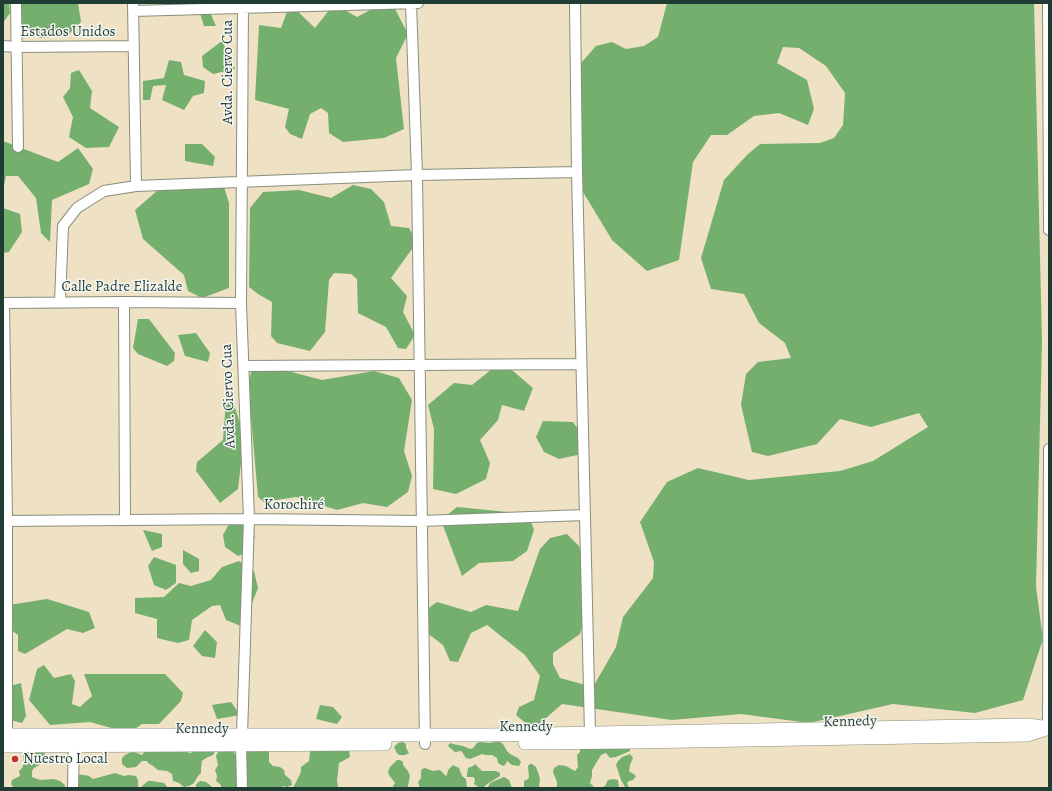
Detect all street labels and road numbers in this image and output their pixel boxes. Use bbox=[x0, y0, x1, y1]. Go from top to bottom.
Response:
street label: Avda. Ciervo Cua bbox=[219, 20, 237, 124]
street label: Estados Unidos bbox=[20, 23, 116, 41]
street label: Calle Padre Elizalde bbox=[62, 278, 182, 296]
street label: Avda. Ciervo Cua bbox=[218, 343, 240, 449]
street label: Korochiré bbox=[264, 496, 324, 514]
street label: Kennedy bbox=[823, 713, 877, 731]
street label: Kennedy bbox=[499, 718, 553, 736]
street label: Kennedy bbox=[175, 720, 229, 738]

